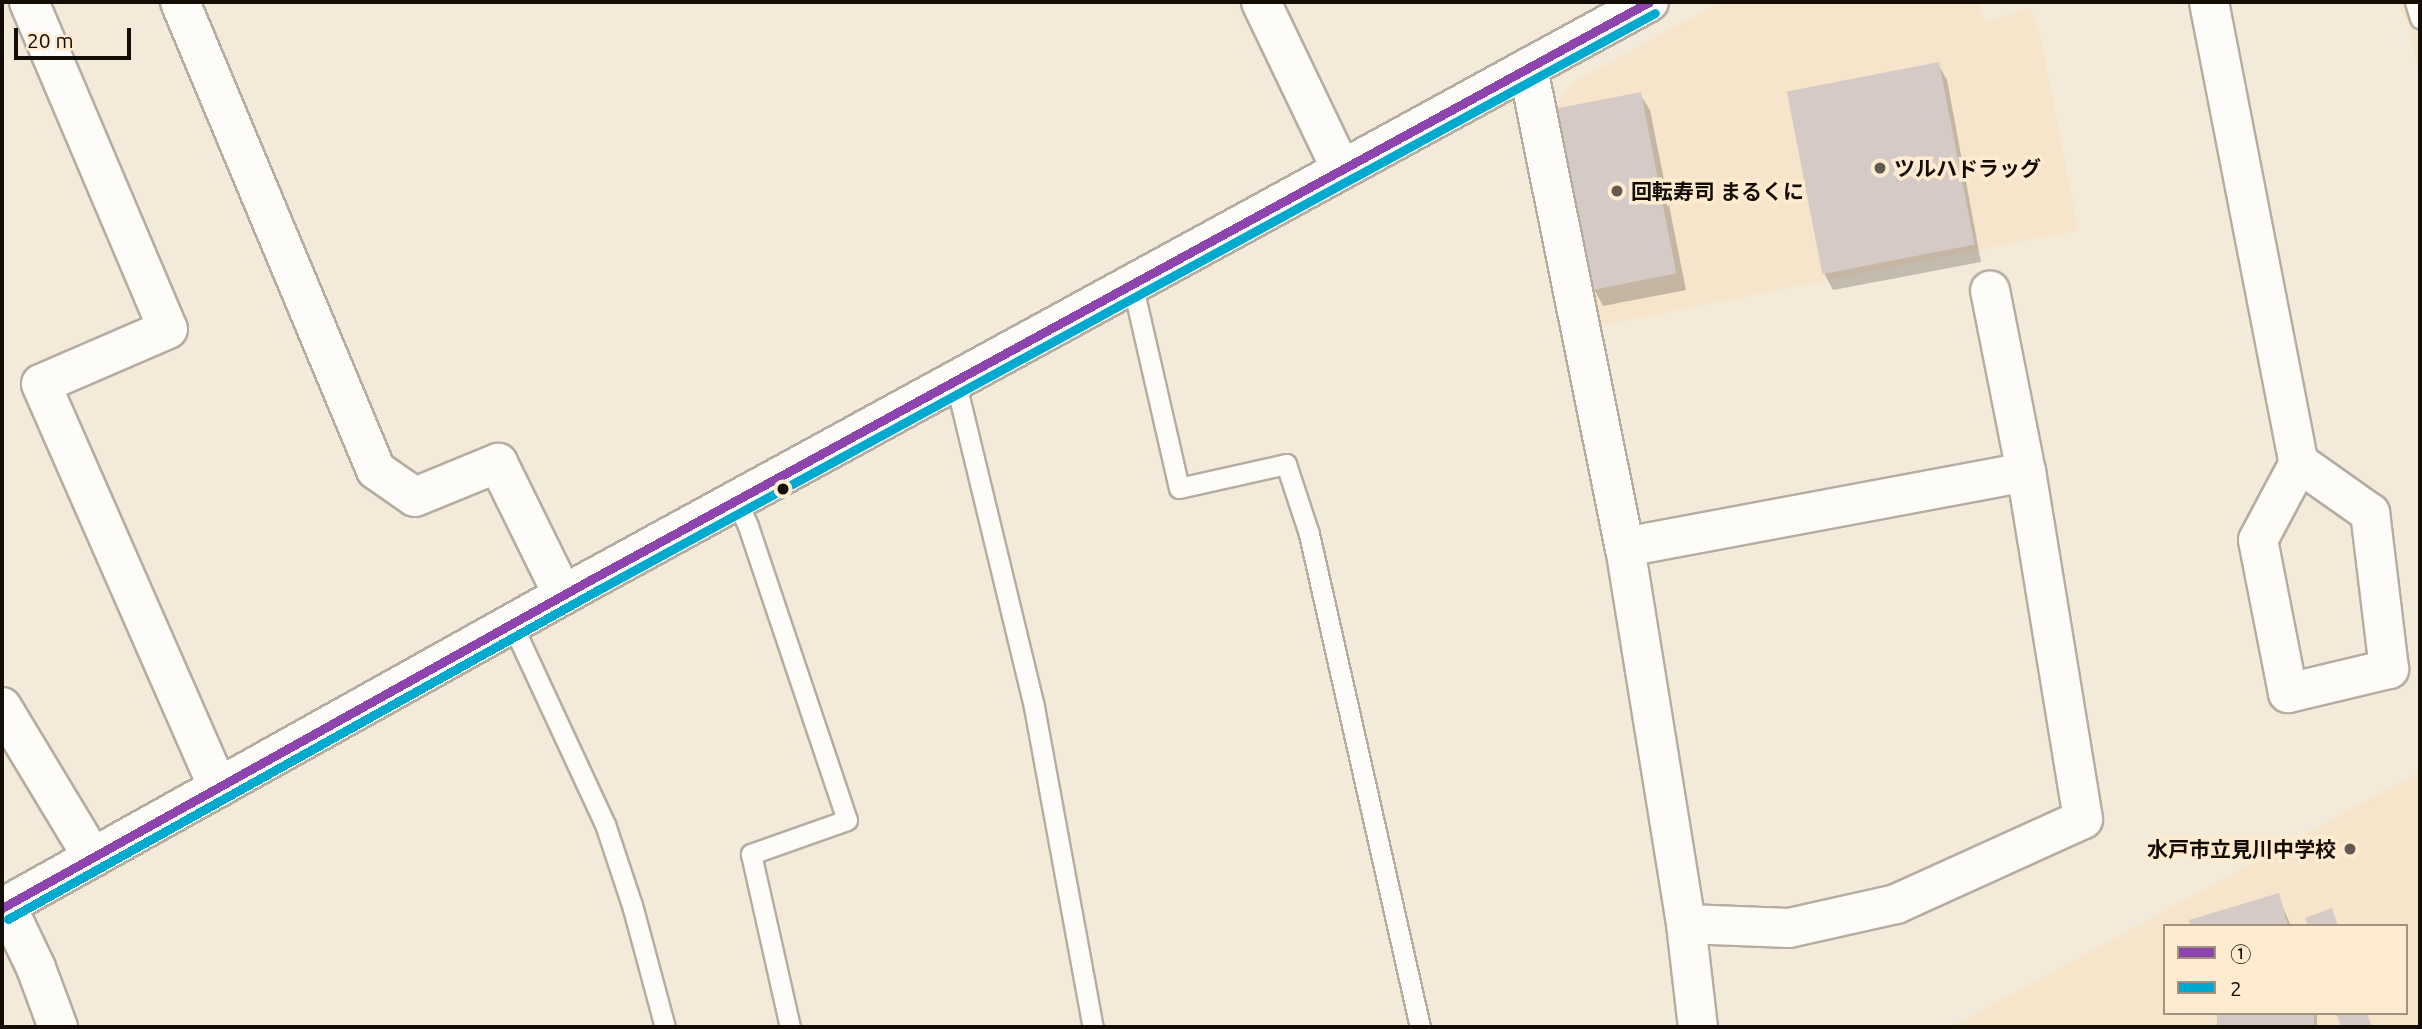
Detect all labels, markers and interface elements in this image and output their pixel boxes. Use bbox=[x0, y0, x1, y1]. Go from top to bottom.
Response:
scale bar bbox=[18, 14, 135, 58]
text: 20 m bbox=[27, 28, 74, 52]
place label: ツルハドラッグ bbox=[1894, 155, 2041, 181]
marker: ツルハドラッグ bbox=[1872, 160, 1888, 176]
place label: 回転寿司 まるくに bbox=[1631, 178, 1804, 204]
marker: 回転寿司 まるくに bbox=[1609, 183, 1625, 199]
unlabelled marker bbox=[776, 482, 790, 496]
place label: 水戸市立見川中学校 bbox=[2147, 836, 2336, 862]
marker: 水戸市立見川中学校 bbox=[2342, 841, 2358, 857]
legend bbox=[2163, 924, 2408, 1015]
text: ① bbox=[2230, 942, 2251, 966]
text: 2 bbox=[2230, 976, 2242, 1000]

